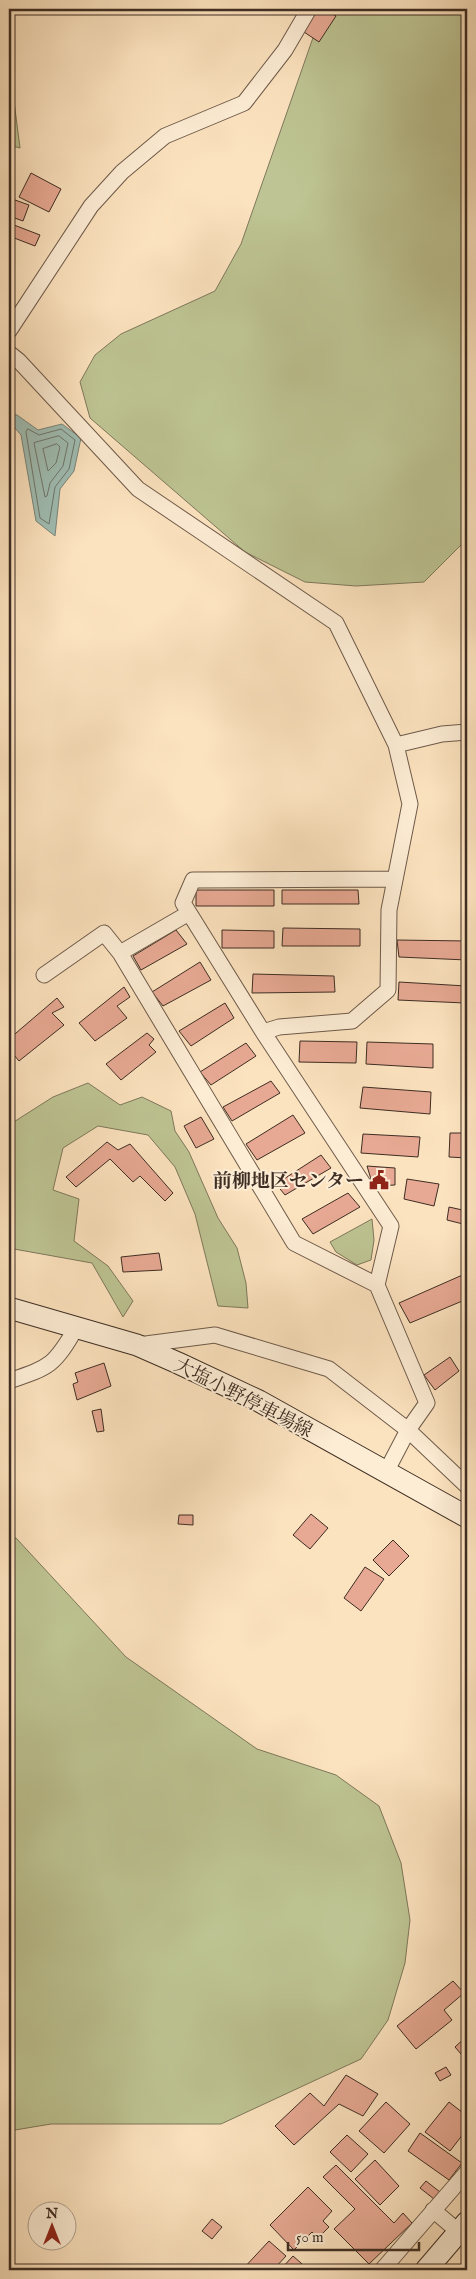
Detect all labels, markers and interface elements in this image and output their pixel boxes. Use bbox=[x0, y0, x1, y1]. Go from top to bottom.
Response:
public building icon: 前柳地区センター bbox=[368, 1169, 390, 1191]
place label: 前柳地区センター bbox=[213, 1170, 364, 1194]
street label: 大塩小野停車場線 bbox=[170, 1354, 316, 1444]
north arrow bbox=[28, 2202, 78, 2252]
text: N bbox=[45, 2205, 58, 2223]
scale bar bbox=[288, 2219, 420, 2251]
text: 50 m bbox=[296, 2228, 324, 2247]

